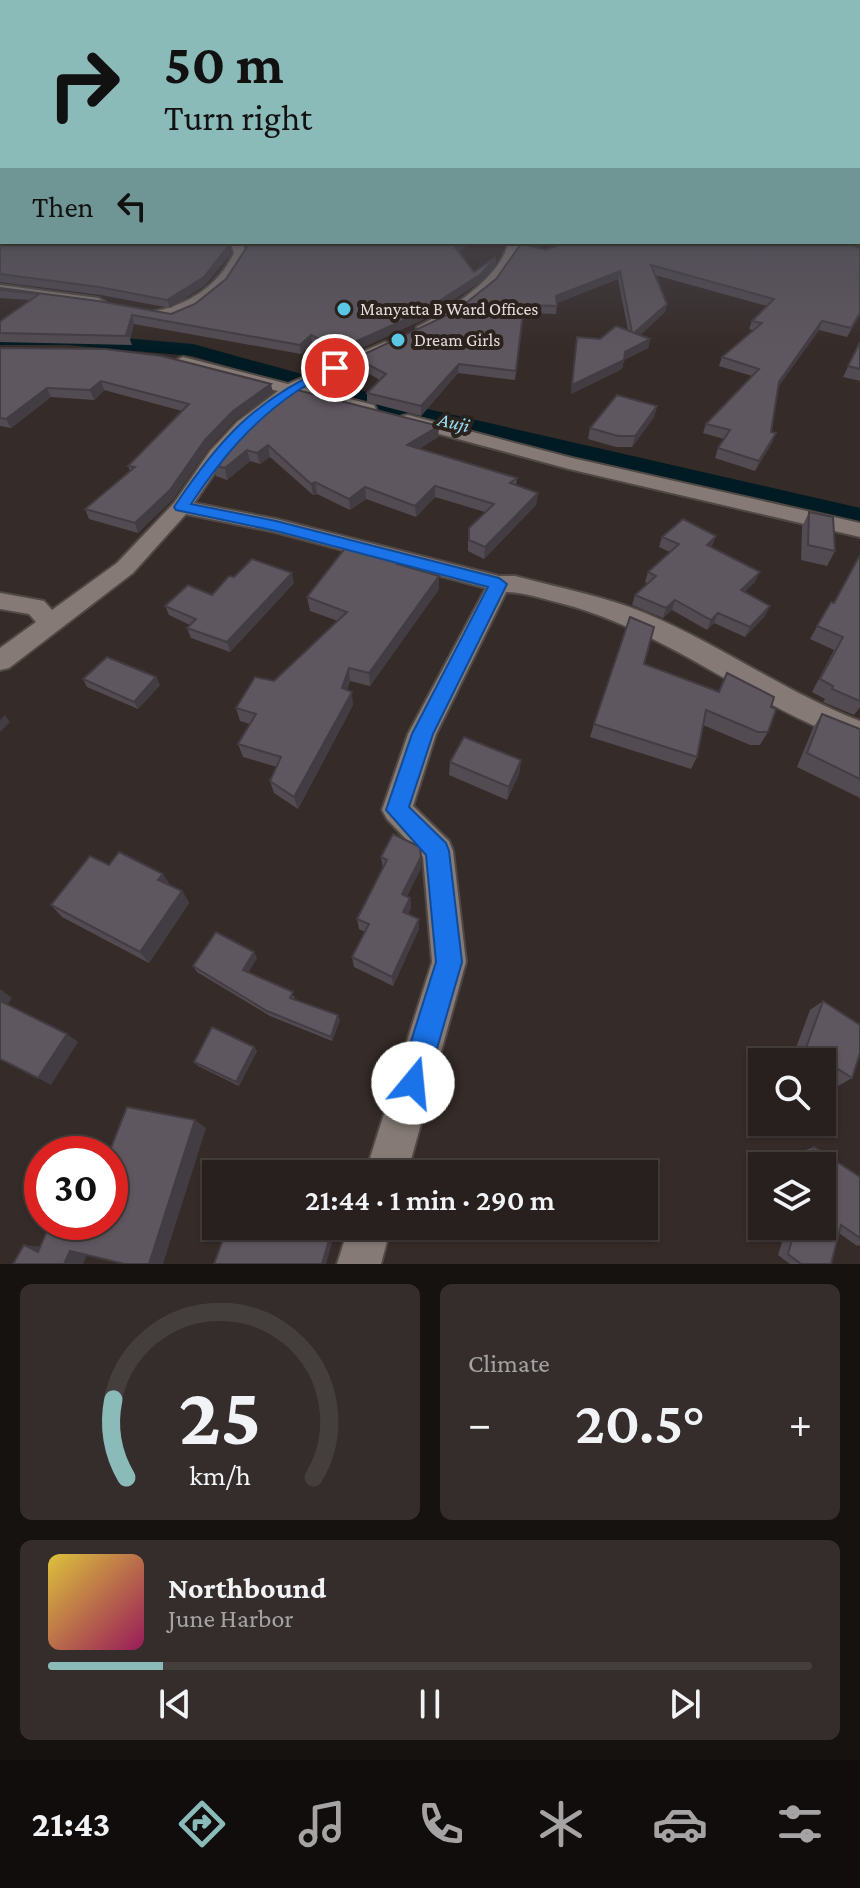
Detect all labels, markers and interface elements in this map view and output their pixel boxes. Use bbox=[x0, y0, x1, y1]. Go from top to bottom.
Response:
icon: right bbox=[32, 32, 136, 136]
text: 50 m bbox=[164, 33, 284, 95]
text: Turn right bbox=[164, 98, 312, 138]
icon: left bbox=[110, 184, 154, 228]
text: Then bbox=[32, 190, 94, 223]
place label: Manyatta B Ward Offices bbox=[360, 299, 538, 319]
marker: Manyatta B Ward Offices bbox=[335, 300, 353, 318]
place label: Dream Girls bbox=[414, 330, 500, 350]
marker: Dream Girls bbox=[389, 331, 407, 349]
pin bbox=[301, 334, 369, 402]
icon: arrive bbox=[313, 346, 357, 390]
water label: Auji bbox=[435, 407, 472, 437]
position arrow bbox=[371, 1041, 455, 1125]
map controls bbox=[748, 1048, 836, 1240]
button: search bbox=[748, 1048, 836, 1136]
speed limit sign: 30 bbox=[24, 1136, 128, 1240]
button: layers bbox=[748, 1152, 836, 1240]
text: 21:44 · 1 min · 290 m bbox=[305, 1183, 555, 1216]
text: Climate bbox=[468, 1349, 550, 1378]
text: 25 bbox=[178, 1369, 262, 1462]
text: 20.5° bbox=[575, 1389, 705, 1456]
text: − bbox=[468, 1399, 491, 1447]
text: + bbox=[789, 1399, 812, 1447]
text: km/h bbox=[189, 1459, 251, 1491]
text: Northbound bbox=[168, 1571, 326, 1604]
text: June Harbor bbox=[168, 1604, 294, 1633]
icon: previous bbox=[153, 1682, 197, 1726]
icon: pause bbox=[408, 1682, 452, 1726]
icon: next bbox=[663, 1682, 707, 1726]
icon: directions bbox=[174, 1796, 230, 1852]
icon: music bbox=[294, 1796, 350, 1852]
icon: phone bbox=[413, 1796, 469, 1852]
icon: climate bbox=[533, 1796, 589, 1852]
icon: car bbox=[652, 1796, 708, 1852]
icon: filters bbox=[772, 1796, 828, 1852]
text: 21:43 bbox=[32, 1804, 110, 1844]

